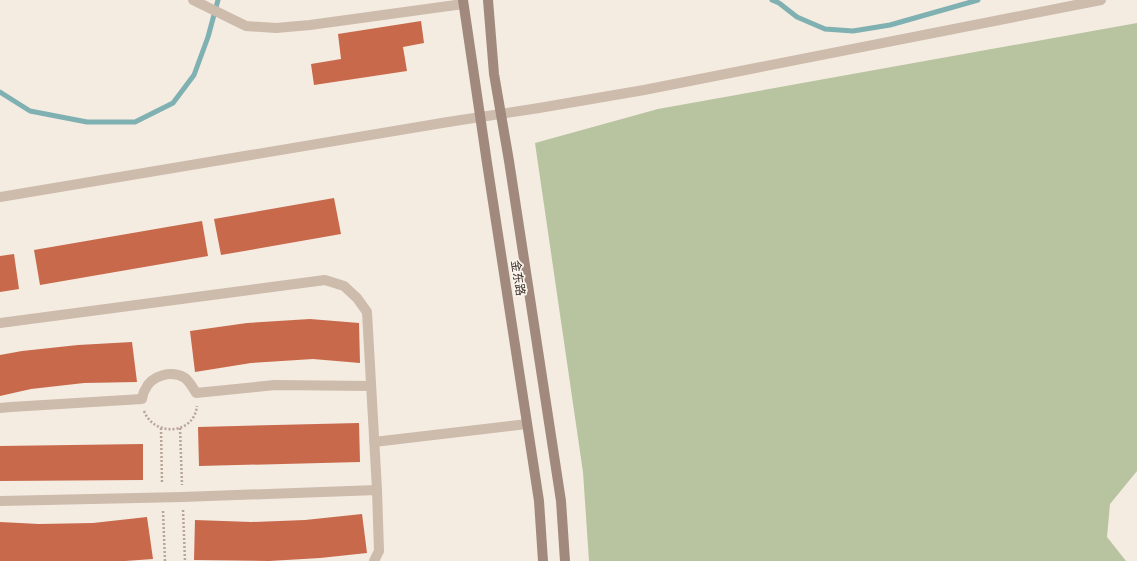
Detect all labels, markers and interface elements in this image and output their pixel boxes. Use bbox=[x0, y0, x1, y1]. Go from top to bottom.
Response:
street label: 金东路 bbox=[507, 259, 529, 297]

